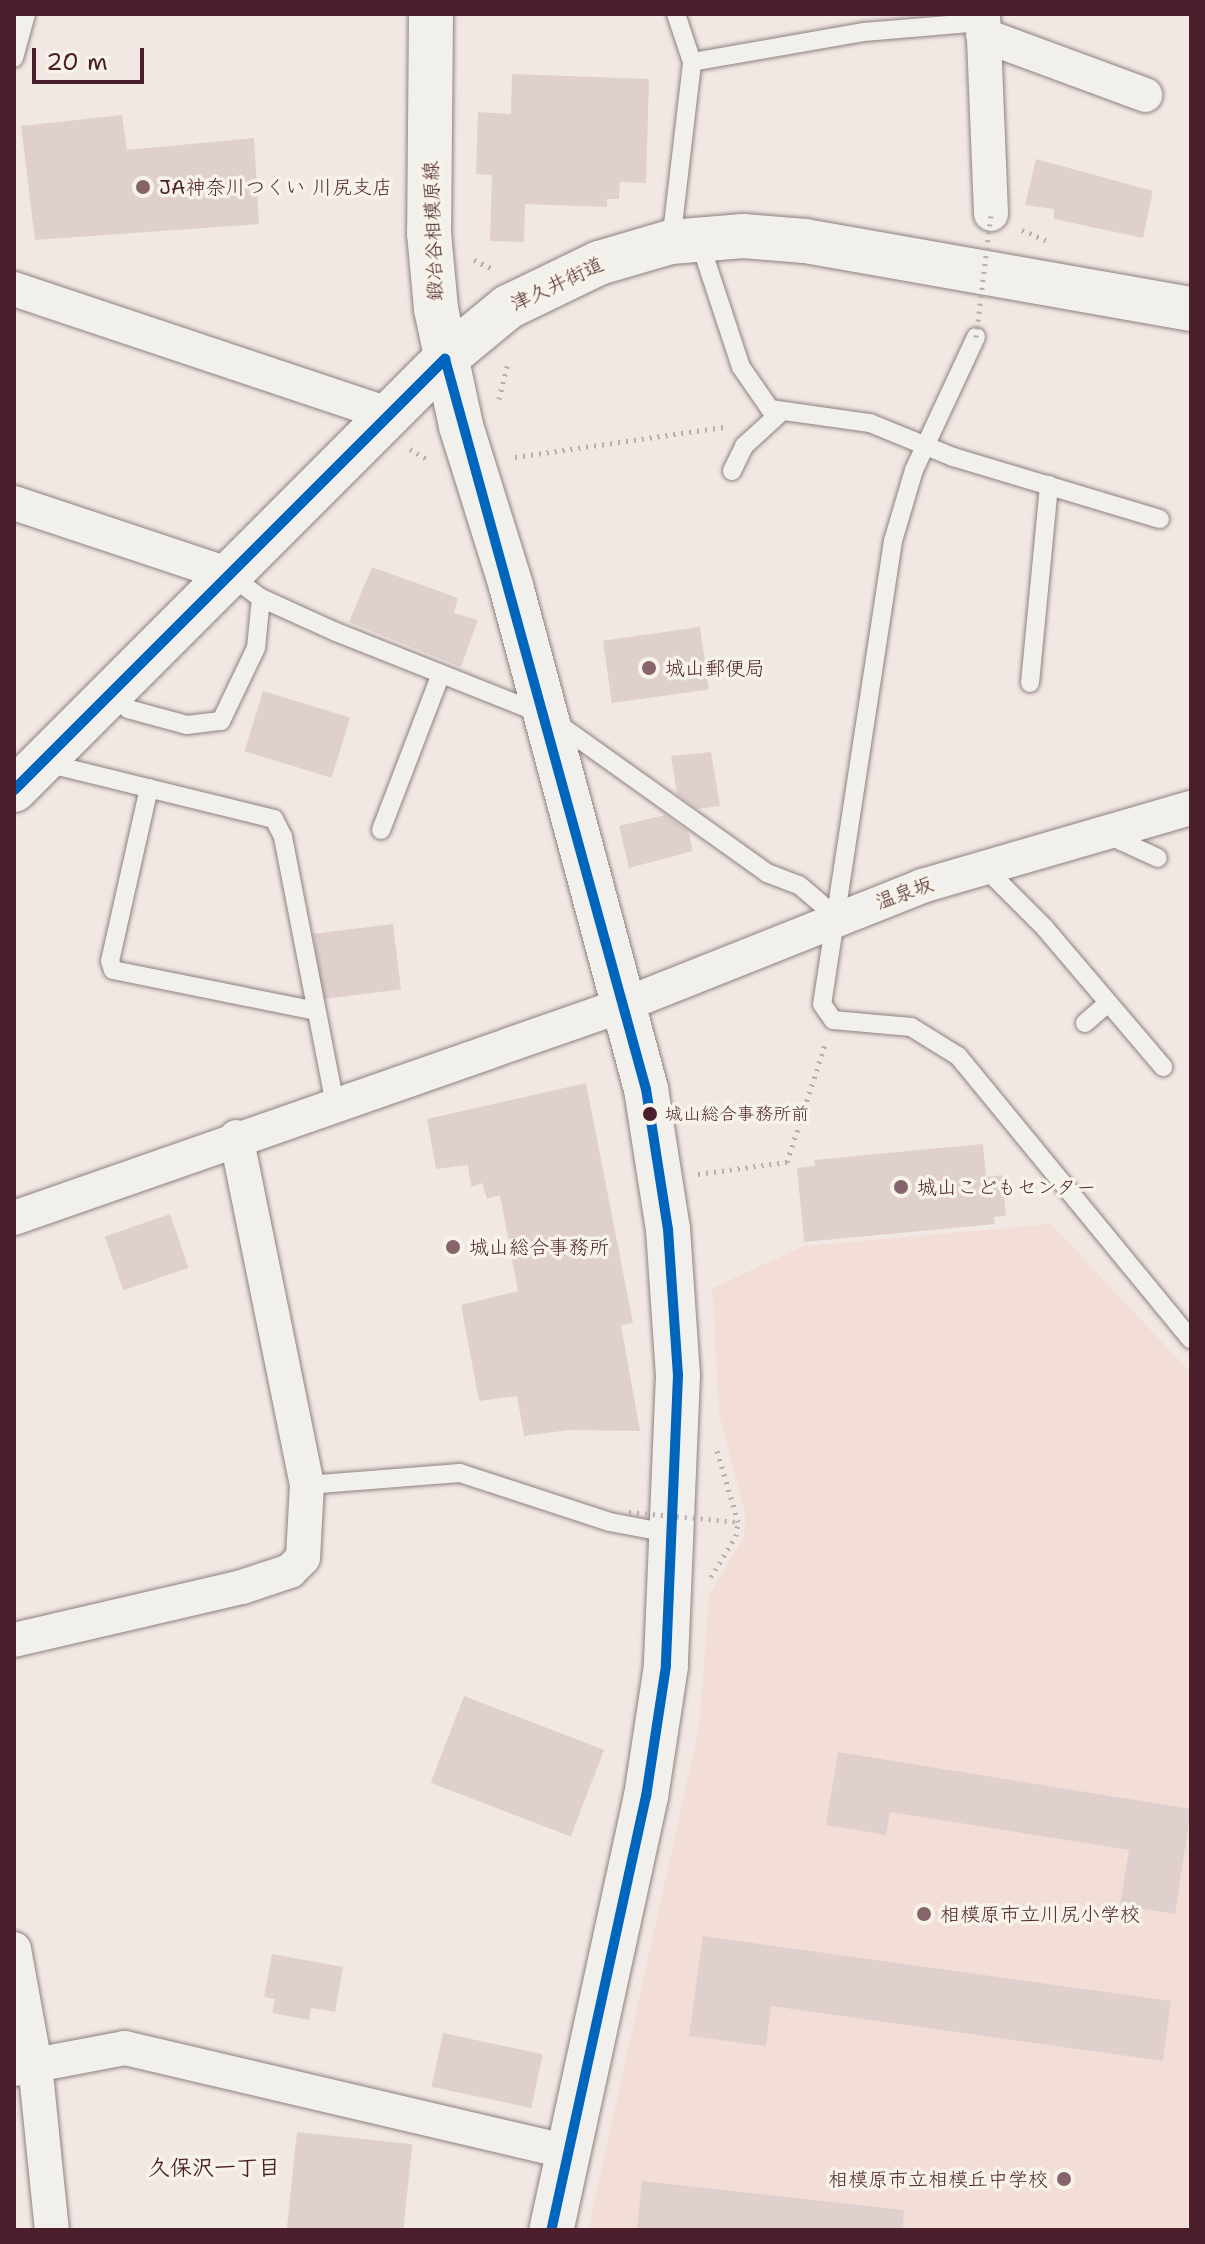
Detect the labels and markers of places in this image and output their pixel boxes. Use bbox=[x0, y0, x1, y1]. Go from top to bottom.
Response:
place label: JA神奈川つくい 川尻支店 bbox=[159, 175, 392, 199]
marker: JA神奈川つくい 川尻支店 bbox=[134, 178, 152, 196]
place label: 城山郵便局 bbox=[665, 656, 765, 680]
marker: 城山郵便局 bbox=[640, 659, 658, 677]
place label: 城山総合事務所前 bbox=[665, 1103, 809, 1125]
marker: 城山総合事務所前 bbox=[642, 1106, 658, 1122]
place label: 城山こどもセンター bbox=[917, 1175, 1097, 1199]
marker: 城山こどもセンター bbox=[892, 1178, 910, 1196]
place label: 城山総合事務所 bbox=[469, 1235, 609, 1259]
marker: 城山総合事務所 bbox=[444, 1238, 462, 1256]
place label: 相模原市立川尻小学校 bbox=[940, 1902, 1140, 1926]
marker: 相模原市立川尻小学校 bbox=[915, 1905, 933, 1923]
place label: 相模原市立相模丘中学校 bbox=[828, 2167, 1048, 2191]
marker: 相模原市立相模丘中学校 bbox=[1055, 2170, 1073, 2188]

